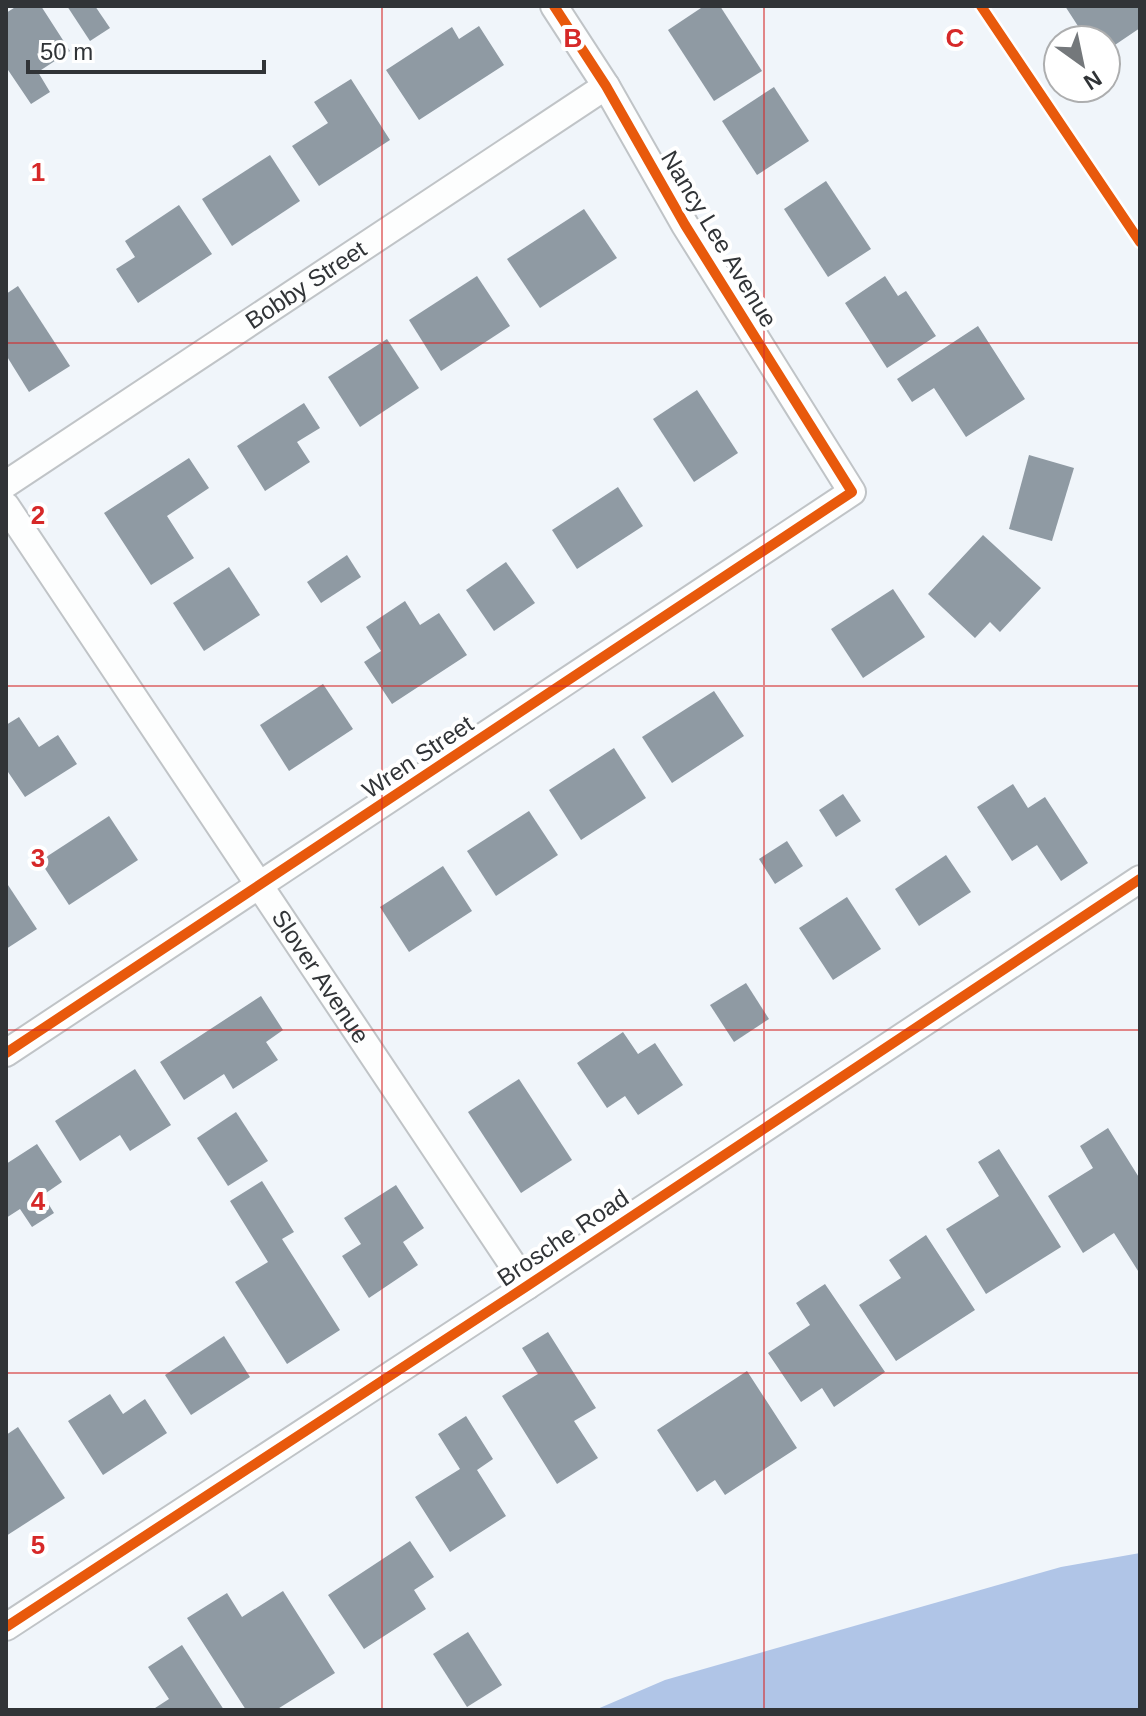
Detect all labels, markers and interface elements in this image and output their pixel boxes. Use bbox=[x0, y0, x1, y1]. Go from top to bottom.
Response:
text: B bbox=[564, 23, 582, 53]
text: C bbox=[946, 23, 965, 53]
scale bar bbox=[28, 24, 264, 74]
north arrow bbox=[1042, 24, 1122, 104]
text: 50 m bbox=[40, 38, 93, 65]
text: N bbox=[1079, 66, 1106, 95]
street label: Nancy Lee Avenue bbox=[656, 146, 783, 332]
text: 1 bbox=[31, 157, 45, 187]
street label: Bobby Street bbox=[240, 235, 371, 334]
text: 2 bbox=[31, 500, 45, 530]
street label: Wren Street bbox=[357, 710, 478, 803]
text: 3 bbox=[31, 843, 45, 873]
street label: Slover Avenue bbox=[267, 905, 375, 1048]
street label: Brosche Road bbox=[492, 1184, 633, 1291]
text: 4 bbox=[31, 1186, 46, 1216]
text: 5 bbox=[31, 1530, 45, 1560]

